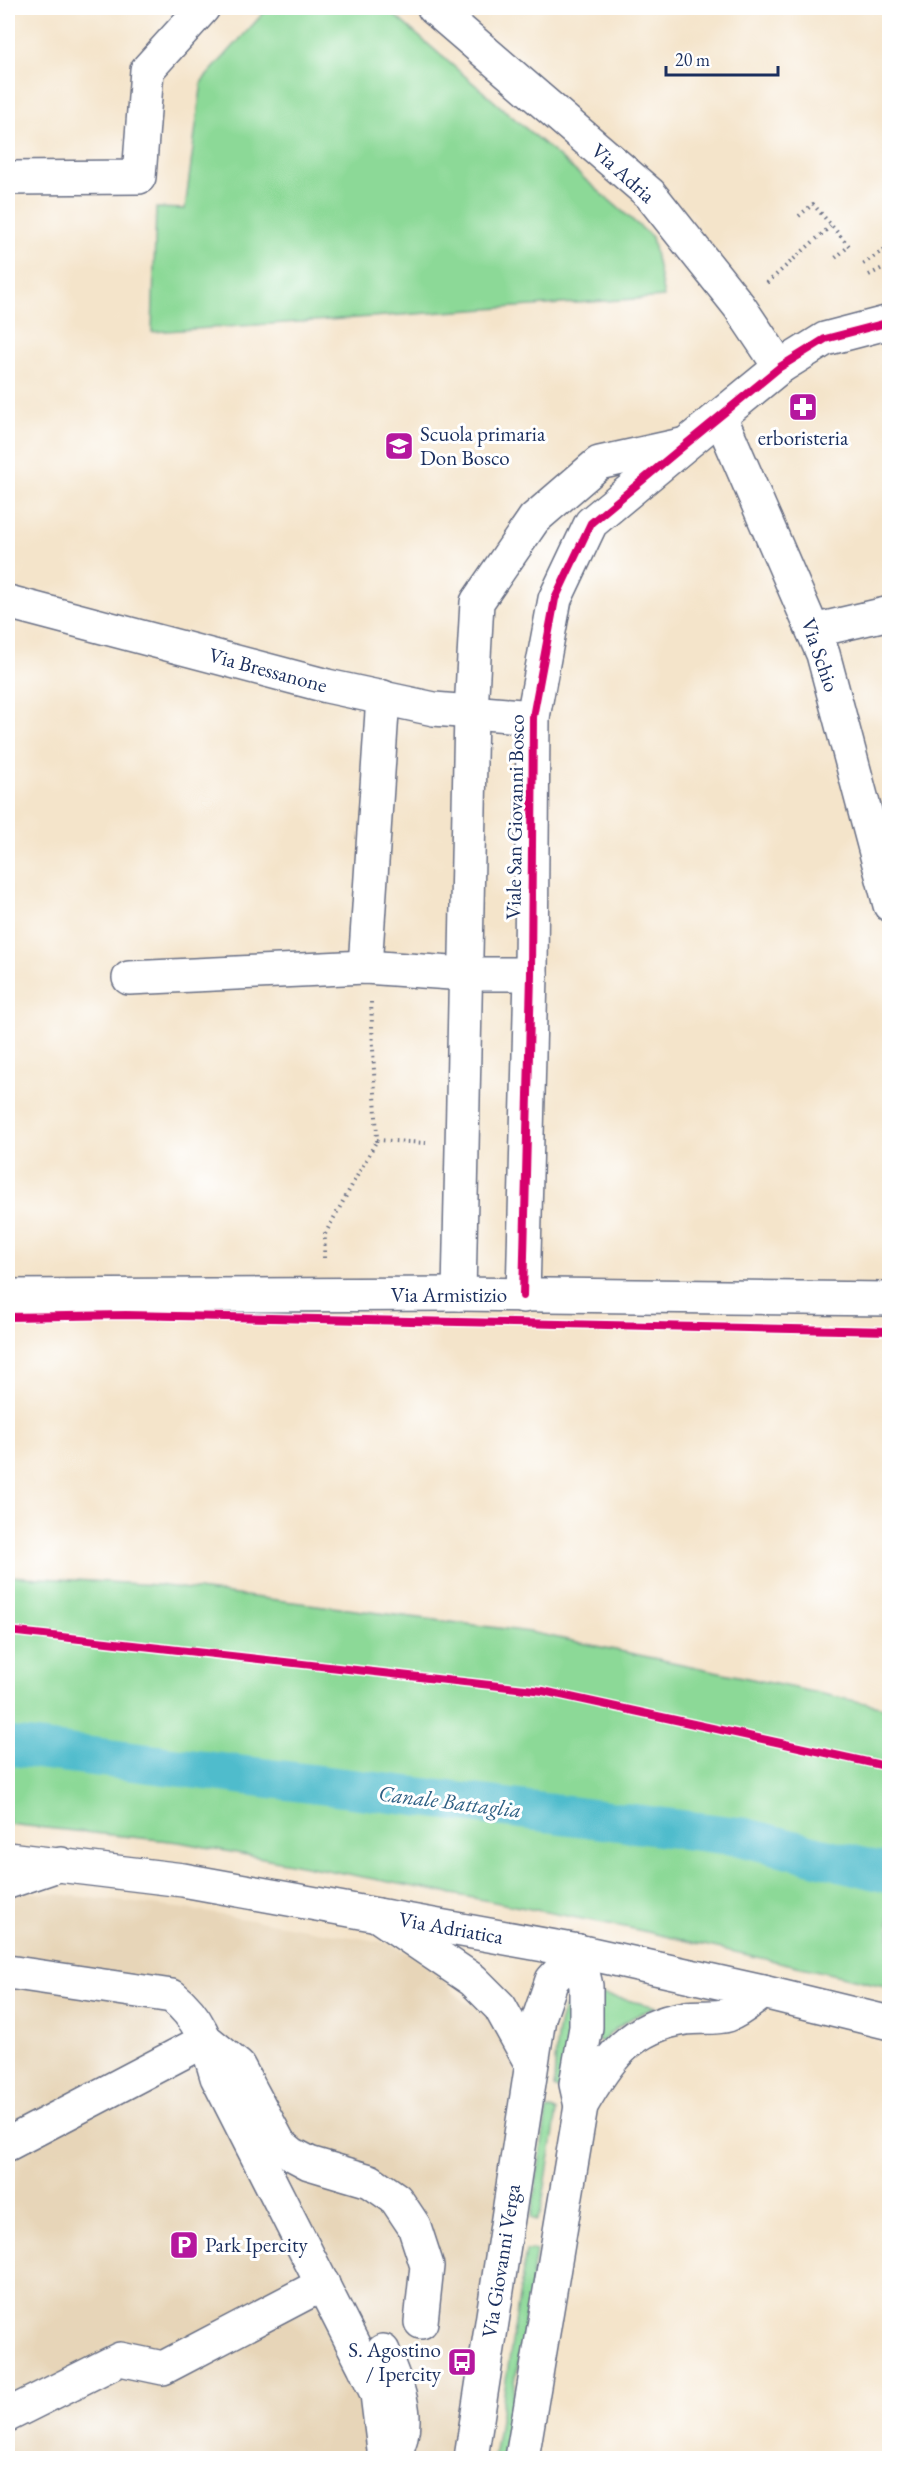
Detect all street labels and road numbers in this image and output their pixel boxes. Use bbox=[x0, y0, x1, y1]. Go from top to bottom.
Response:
street label: Via Adria bbox=[586, 137, 661, 209]
street label: Via Schio bbox=[795, 614, 846, 695]
street label: Via Bressanone bbox=[206, 641, 330, 698]
street label: Viale San Giovanni Bosco bbox=[499, 714, 530, 920]
street label: Via Armistizio bbox=[391, 1281, 507, 1308]
street label: Via Adriatica bbox=[397, 1905, 506, 1950]
street label: Via Giovanni Verga bbox=[475, 2181, 526, 2340]

